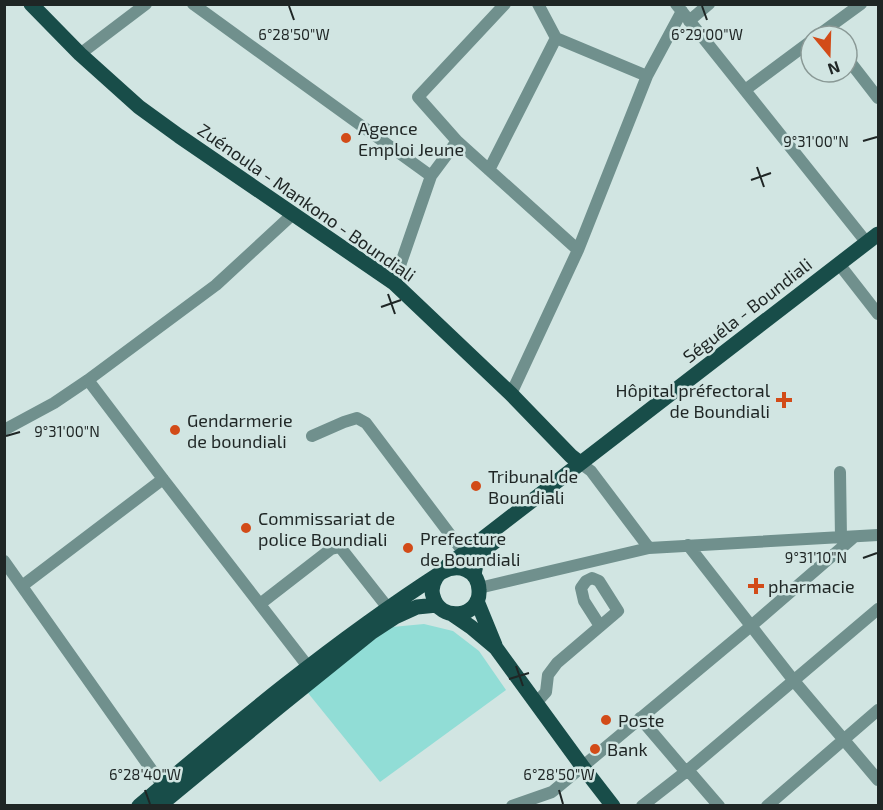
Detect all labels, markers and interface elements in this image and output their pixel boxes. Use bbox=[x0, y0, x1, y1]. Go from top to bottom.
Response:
north arrow bbox=[799, 24, 859, 84]
text: 6°28'50"W bbox=[258, 25, 330, 43]
text: 6°29'00"W bbox=[671, 25, 743, 43]
text: N bbox=[825, 58, 843, 80]
place label: Agence Emploi Jeune bbox=[358, 117, 464, 160]
street label: Zuénoula - Mankono - Boundiali bbox=[194, 118, 420, 286]
marker: Agence Emploi Jeune bbox=[339, 131, 353, 145]
text: 9°31'00"N bbox=[783, 132, 849, 150]
street label: Séguéla - Boundiali bbox=[678, 253, 816, 367]
place label: Hôpital préfectoral de Boundiali bbox=[615, 379, 771, 422]
marker: Hôpital préfectoral de Boundiali bbox=[775, 391, 793, 409]
place label: Gendarmerie de boundiali bbox=[187, 409, 293, 452]
text: 9°31'00"N bbox=[34, 422, 100, 440]
marker: Gendarmerie de boundiali bbox=[168, 423, 182, 437]
place label: Tribunal de Boundiali bbox=[488, 465, 578, 508]
marker: Tribunal de Boundiali bbox=[469, 479, 483, 493]
place label: Commissariat de police Boundiali bbox=[258, 507, 395, 550]
marker: Commissariat de police Boundiali bbox=[239, 521, 253, 535]
place label: Prefecture de Boundiali bbox=[420, 527, 521, 570]
marker: Prefecture de Boundiali bbox=[401, 541, 415, 555]
text: 9°31'10"N bbox=[785, 548, 847, 566]
place label: pharmacie bbox=[768, 575, 855, 597]
marker: pharmacie bbox=[749, 579, 763, 593]
place label: Poste bbox=[618, 709, 664, 731]
marker: Poste bbox=[599, 713, 613, 727]
place label: Bank bbox=[607, 738, 648, 760]
marker: Bank bbox=[588, 742, 602, 756]
text: 6°28'40"W bbox=[109, 765, 181, 783]
text: 6°28'50"W bbox=[523, 765, 595, 783]

